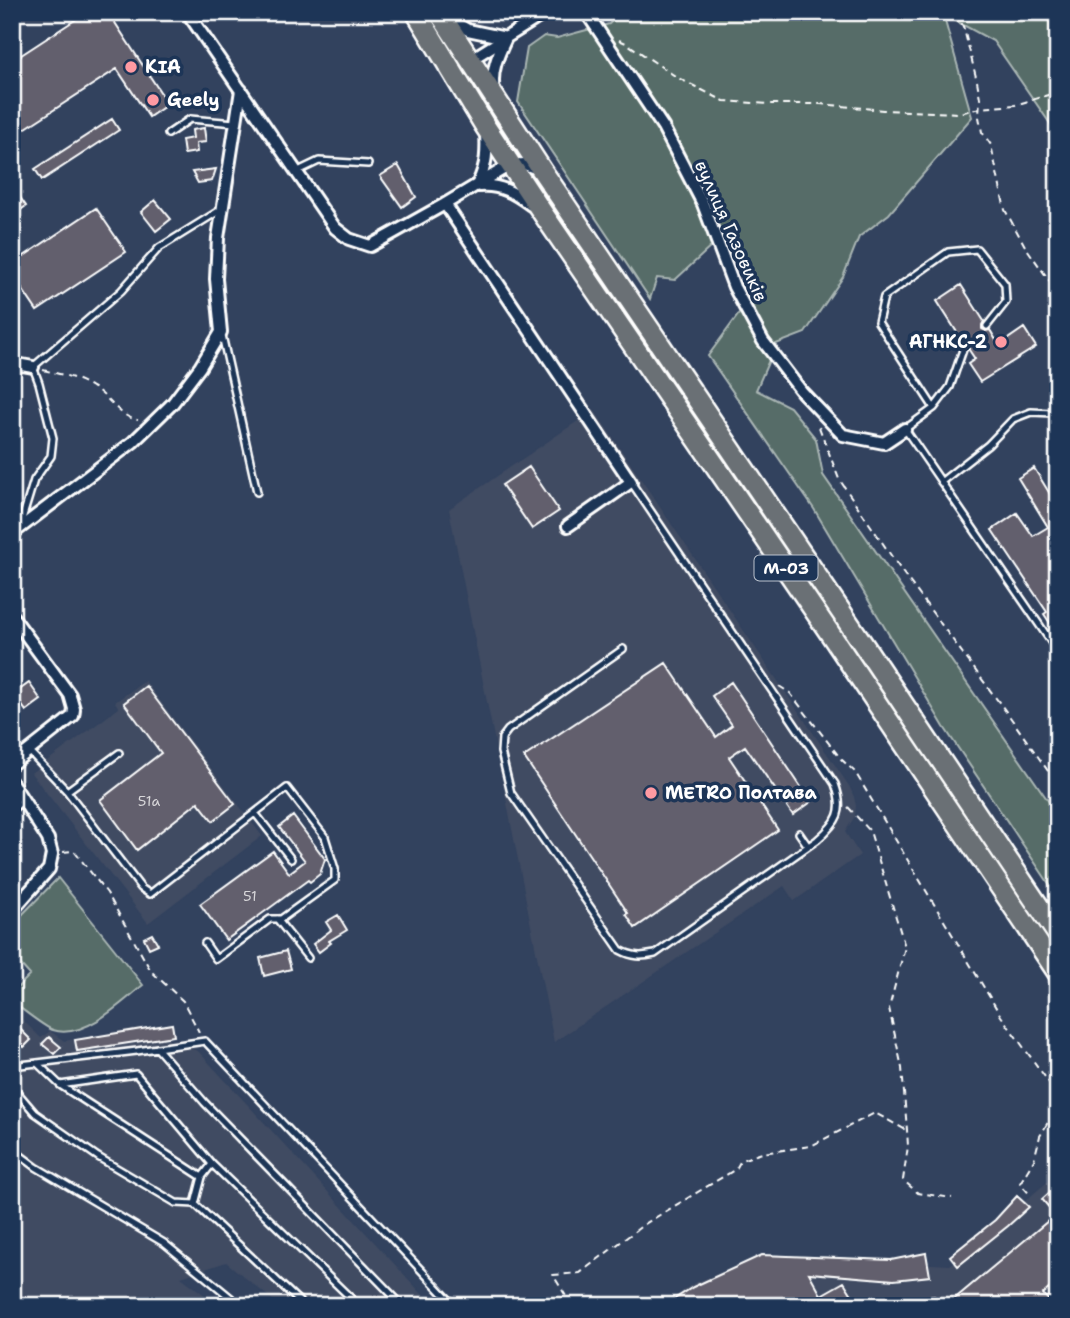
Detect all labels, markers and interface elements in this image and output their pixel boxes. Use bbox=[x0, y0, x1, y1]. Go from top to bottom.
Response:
place label: KIA bbox=[145, 55, 181, 79]
marker: KIA bbox=[123, 59, 139, 75]
place label: Geely bbox=[167, 88, 219, 112]
marker: Geely bbox=[145, 92, 161, 108]
street label: вулиця Газовиків bbox=[689, 157, 773, 305]
place label: АГНКС-2 bbox=[909, 330, 987, 354]
marker: АГНКС-2 bbox=[993, 334, 1009, 350]
road number: М-03 bbox=[754, 555, 818, 580]
place label: METRO Полтава bbox=[665, 781, 817, 805]
marker: METRO Полтава bbox=[643, 785, 659, 801]
house number: 51а bbox=[138, 792, 161, 810]
house number: 51 bbox=[243, 887, 257, 905]

